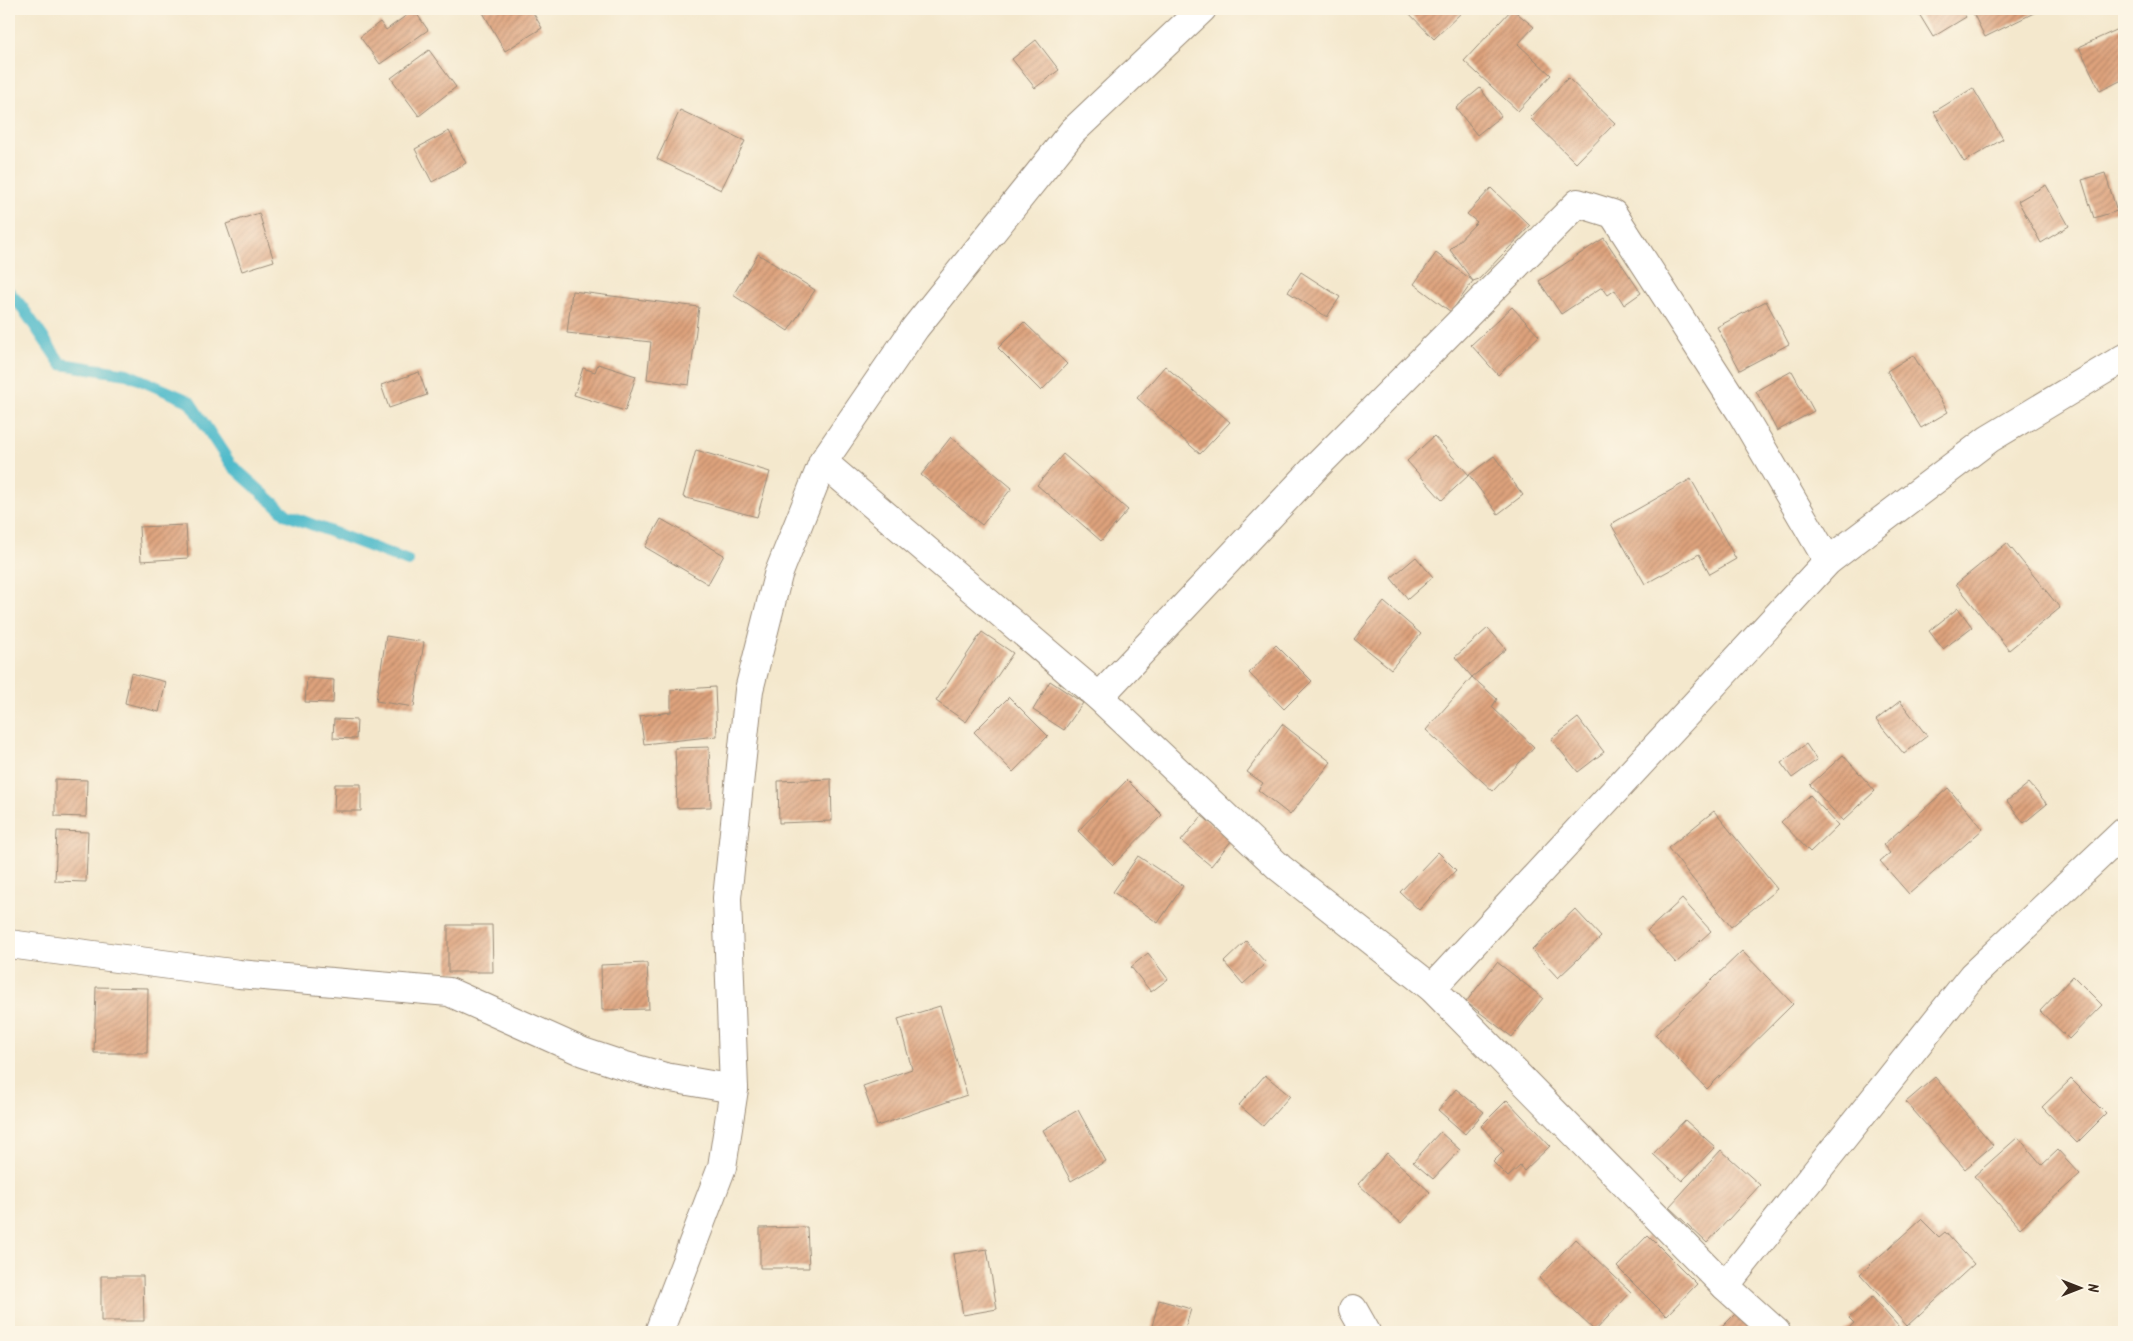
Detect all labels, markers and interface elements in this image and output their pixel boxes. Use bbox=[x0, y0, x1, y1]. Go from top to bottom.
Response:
north arrow bbox=[2056, 1264, 2106, 1314]
text: N bbox=[2081, 1284, 2103, 1293]

